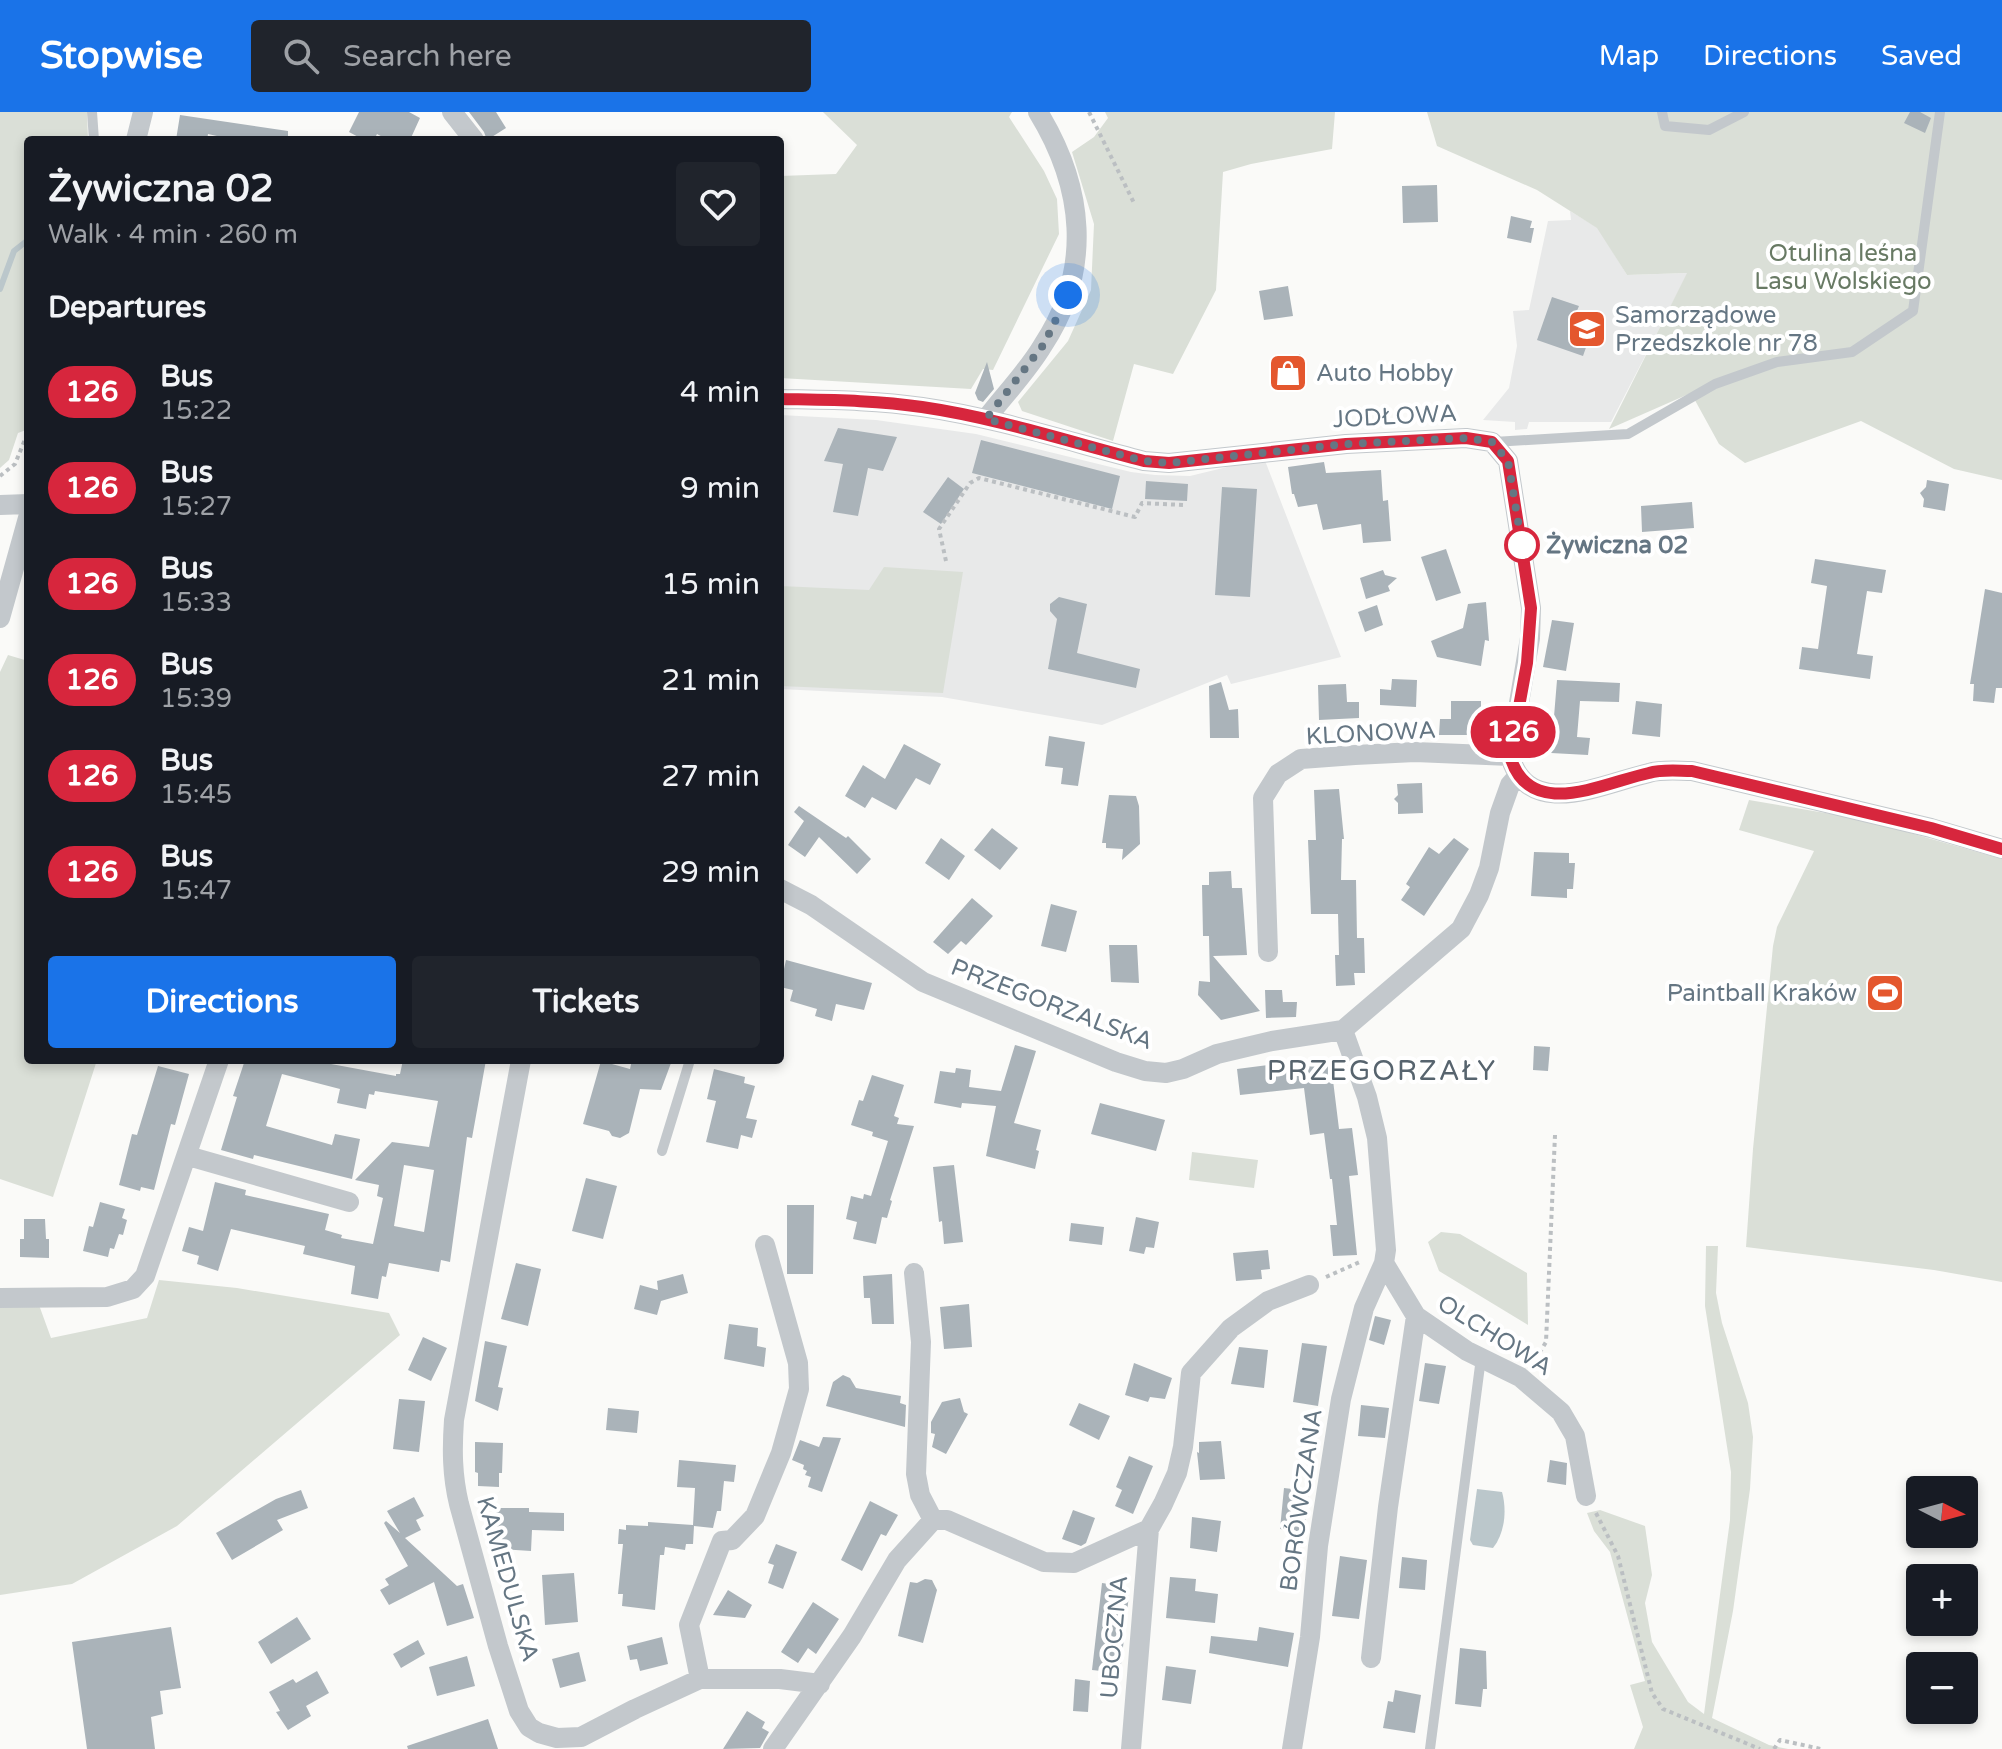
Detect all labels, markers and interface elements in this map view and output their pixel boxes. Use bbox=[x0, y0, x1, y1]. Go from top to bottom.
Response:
search box bbox=[251, 20, 811, 92]
text: Stopwise bbox=[40, 33, 203, 79]
icon: search bbox=[279, 34, 323, 78]
text: Search here bbox=[343, 38, 512, 75]
text: Map bbox=[1599, 39, 1659, 73]
text: Directions bbox=[1703, 39, 1837, 73]
text: Saved bbox=[1881, 39, 1962, 73]
button: heart bbox=[676, 162, 760, 246]
text: Żywiczna 02 bbox=[48, 166, 274, 212]
text: Walk · 4 min · 260 m bbox=[48, 219, 298, 250]
park label: Otulina leśna Lasu Wolskiego bbox=[1754, 239, 1932, 296]
your location bbox=[1048, 275, 1088, 315]
text: Departures bbox=[48, 289, 206, 326]
place label: Samorządowe Przedszkole nr 78 bbox=[1615, 301, 1818, 358]
school or university icon: Samorządowe Przedszkole nr 78 bbox=[1566, 308, 1608, 350]
shop icon: Auto Hobby bbox=[1267, 352, 1309, 394]
text: Bus bbox=[160, 358, 213, 395]
place label: Auto Hobby bbox=[1316, 359, 1454, 388]
text: 4 min bbox=[680, 374, 760, 411]
text: 126 bbox=[66, 375, 118, 409]
text: 15:22 bbox=[160, 395, 232, 426]
street label: JODŁOWA bbox=[1332, 399, 1458, 434]
text: Bus bbox=[160, 454, 213, 491]
text: 9 min bbox=[680, 470, 760, 507]
text: 126 bbox=[66, 471, 118, 505]
text: 15:27 bbox=[160, 491, 232, 522]
marker: Żywiczna 02 bbox=[1505, 528, 1539, 562]
place label: Żywiczna 02 bbox=[1546, 531, 1688, 560]
text: Bus bbox=[160, 550, 213, 587]
text: 15 min bbox=[661, 566, 760, 603]
text: 126 bbox=[66, 567, 118, 601]
text: 15:33 bbox=[160, 587, 232, 618]
text: Bus bbox=[160, 646, 213, 683]
text: 21 min bbox=[661, 662, 760, 699]
text: 126 bbox=[66, 663, 118, 697]
text: 15:39 bbox=[160, 683, 232, 714]
line badge: 126 bbox=[1467, 706, 1559, 758]
text: 126 bbox=[1487, 715, 1539, 749]
street label: KLONOWA bbox=[1305, 716, 1437, 751]
text: Bus bbox=[160, 742, 213, 779]
text: 27 min bbox=[661, 758, 760, 795]
text: 126 bbox=[66, 759, 118, 793]
text: 15:45 bbox=[160, 779, 232, 810]
text: Bus bbox=[160, 838, 213, 875]
text: 29 min bbox=[661, 854, 760, 891]
text: 126 bbox=[66, 855, 118, 889]
text: 15:47 bbox=[160, 875, 232, 906]
street label: PRZEGORZALSKA bbox=[947, 953, 1157, 1056]
button: Directions bbox=[48, 956, 396, 1048]
button: Tickets bbox=[412, 956, 760, 1048]
sports icon: Paintball Kraków bbox=[1864, 972, 1906, 1014]
place label: Paintball Kraków bbox=[1667, 979, 1857, 1008]
district label: PRZEGORZAŁY bbox=[1267, 1054, 1497, 1088]
street label: OLCHOWA bbox=[1432, 1289, 1557, 1382]
street label: BORÓWCZANA bbox=[1273, 1407, 1329, 1593]
north arrow bbox=[1906, 1476, 1978, 1548]
map controls bbox=[1906, 1476, 1978, 1724]
street label: KAMEDULSKA bbox=[470, 1493, 545, 1665]
button: + bbox=[1906, 1564, 1978, 1636]
street label: UBOCZNA bbox=[1095, 1574, 1134, 1700]
button: − bbox=[1906, 1652, 1978, 1724]

